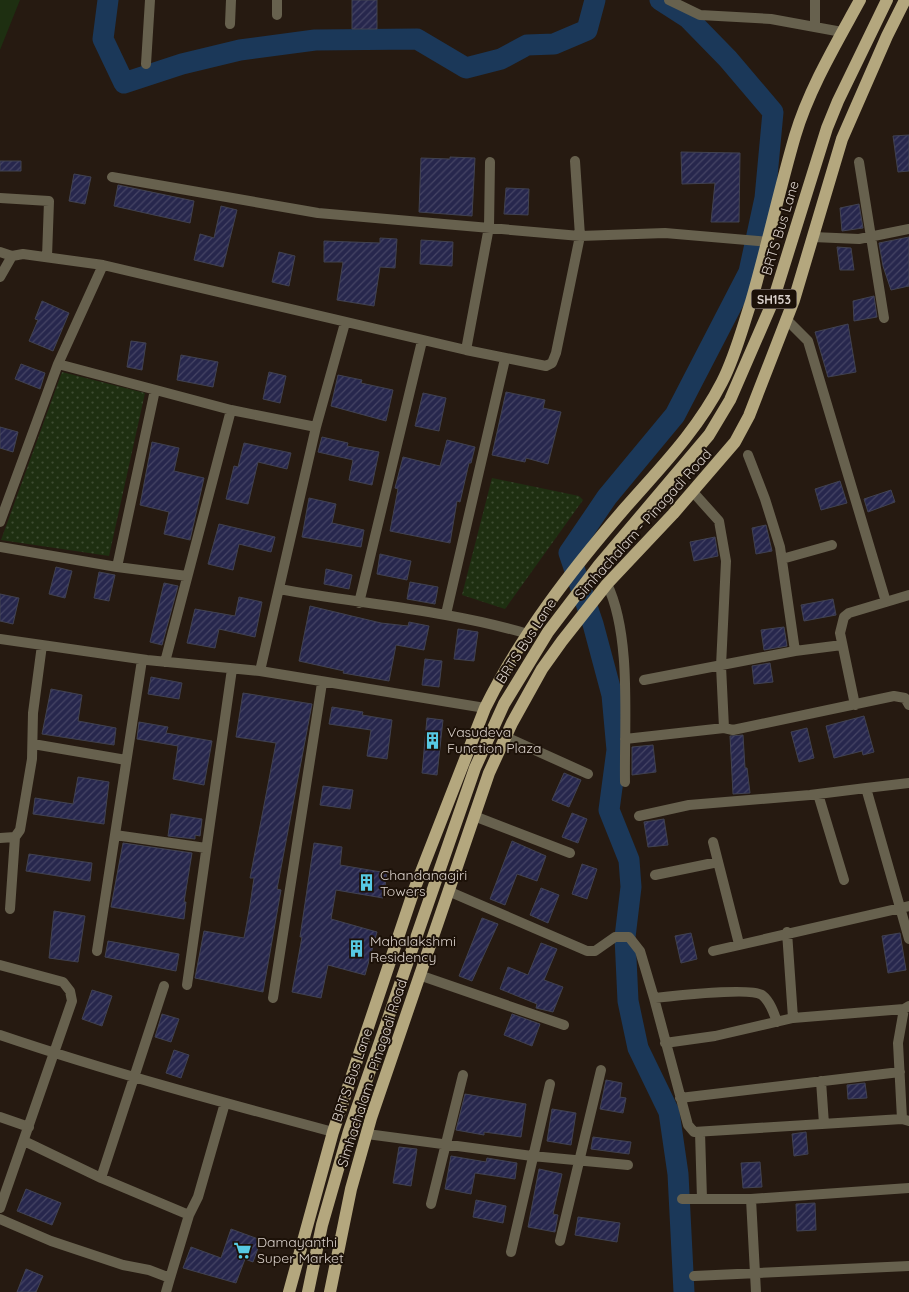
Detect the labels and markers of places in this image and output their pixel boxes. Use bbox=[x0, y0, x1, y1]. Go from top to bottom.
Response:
place label: Vasudeva Function Plaza bbox=[447, 723, 541, 757]
building icon: Vasudeva Function Plaza bbox=[423, 730, 443, 750]
place label: Chandanagiri Towers bbox=[380, 866, 467, 900]
building icon: Chandanagiri Towers bbox=[356, 873, 376, 893]
place label: Mahalakshmi Residency bbox=[370, 932, 456, 966]
building icon: Mahalakshmi Residency bbox=[346, 939, 366, 959]
place label: Damayanthi Super Market bbox=[257, 1233, 344, 1267]
supermarket icon: Damayanthi Super Market bbox=[233, 1240, 253, 1260]

